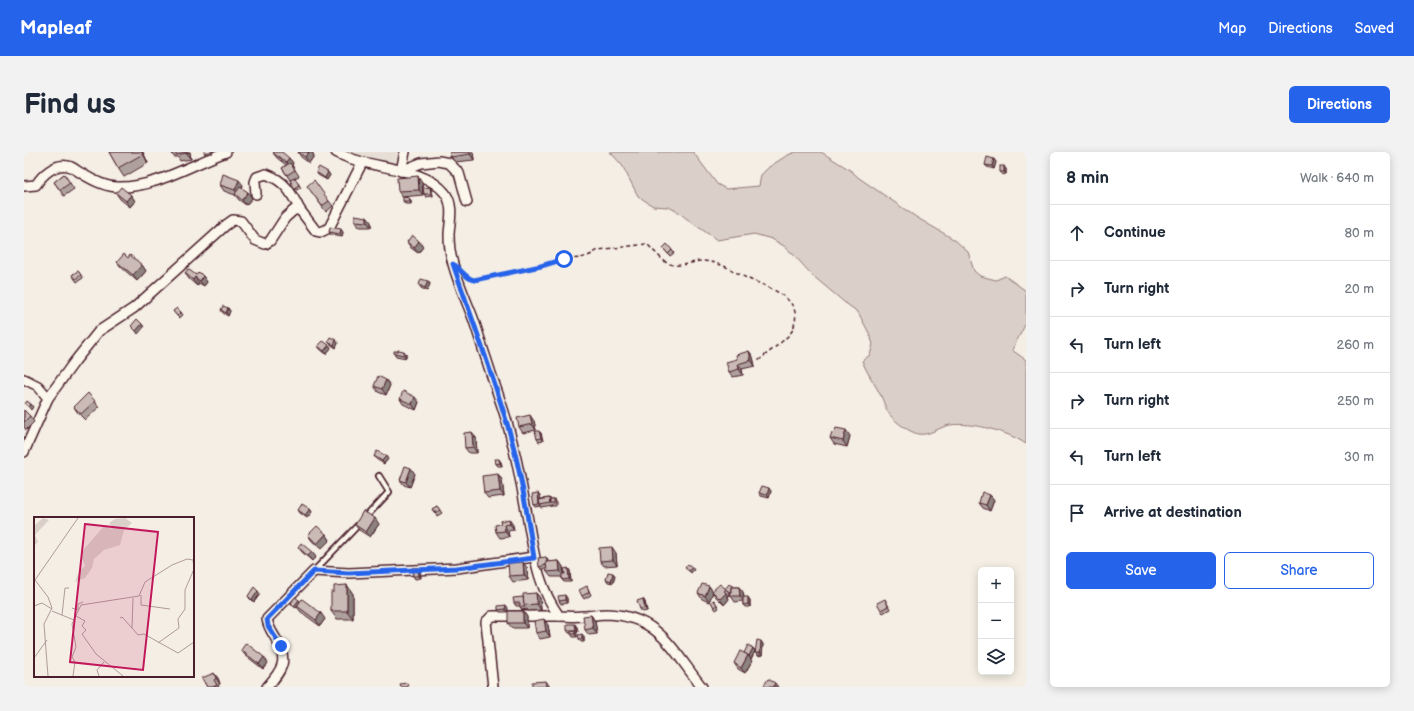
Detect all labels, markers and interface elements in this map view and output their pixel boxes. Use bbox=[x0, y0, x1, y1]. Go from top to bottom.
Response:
text: Mapleaf bbox=[20, 17, 92, 40]
text: Map bbox=[1218, 20, 1246, 37]
text: Directions bbox=[1268, 20, 1333, 37]
text: Saved bbox=[1355, 20, 1394, 37]
button: Directions bbox=[1289, 86, 1390, 123]
text: Find us bbox=[24, 88, 116, 121]
text: 8 min bbox=[1066, 168, 1109, 188]
text: Walk · 640 m bbox=[1300, 170, 1374, 186]
icon: ahead bbox=[1066, 222, 1088, 244]
text: Continue bbox=[1104, 223, 1166, 242]
text: 80 m bbox=[1345, 225, 1374, 241]
route start bbox=[555, 250, 573, 268]
icon: right bbox=[1066, 278, 1088, 300]
text: Turn right bbox=[1104, 279, 1169, 298]
text: 20 m bbox=[1344, 281, 1374, 297]
icon: left bbox=[1066, 334, 1088, 356]
text: Turn left bbox=[1104, 335, 1161, 354]
text: 260 m bbox=[1336, 337, 1374, 353]
icon: right bbox=[1066, 390, 1088, 412]
text: Turn right bbox=[1104, 391, 1169, 410]
text: 250 m bbox=[1337, 393, 1374, 409]
icon: left bbox=[1066, 446, 1088, 468]
text: Turn left bbox=[1104, 447, 1161, 466]
text: 30 m bbox=[1344, 449, 1374, 465]
icon: arrive bbox=[1066, 502, 1088, 524]
text: Arrive at destination bbox=[1104, 503, 1242, 522]
inset map bbox=[34, 517, 194, 677]
button: Save bbox=[1066, 552, 1216, 589]
button: Share bbox=[1224, 552, 1374, 589]
map controls bbox=[978, 567, 1014, 675]
button: + bbox=[978, 567, 1014, 603]
button: − bbox=[978, 603, 1014, 639]
route end bbox=[272, 637, 290, 655]
button: layers bbox=[978, 639, 1014, 675]

